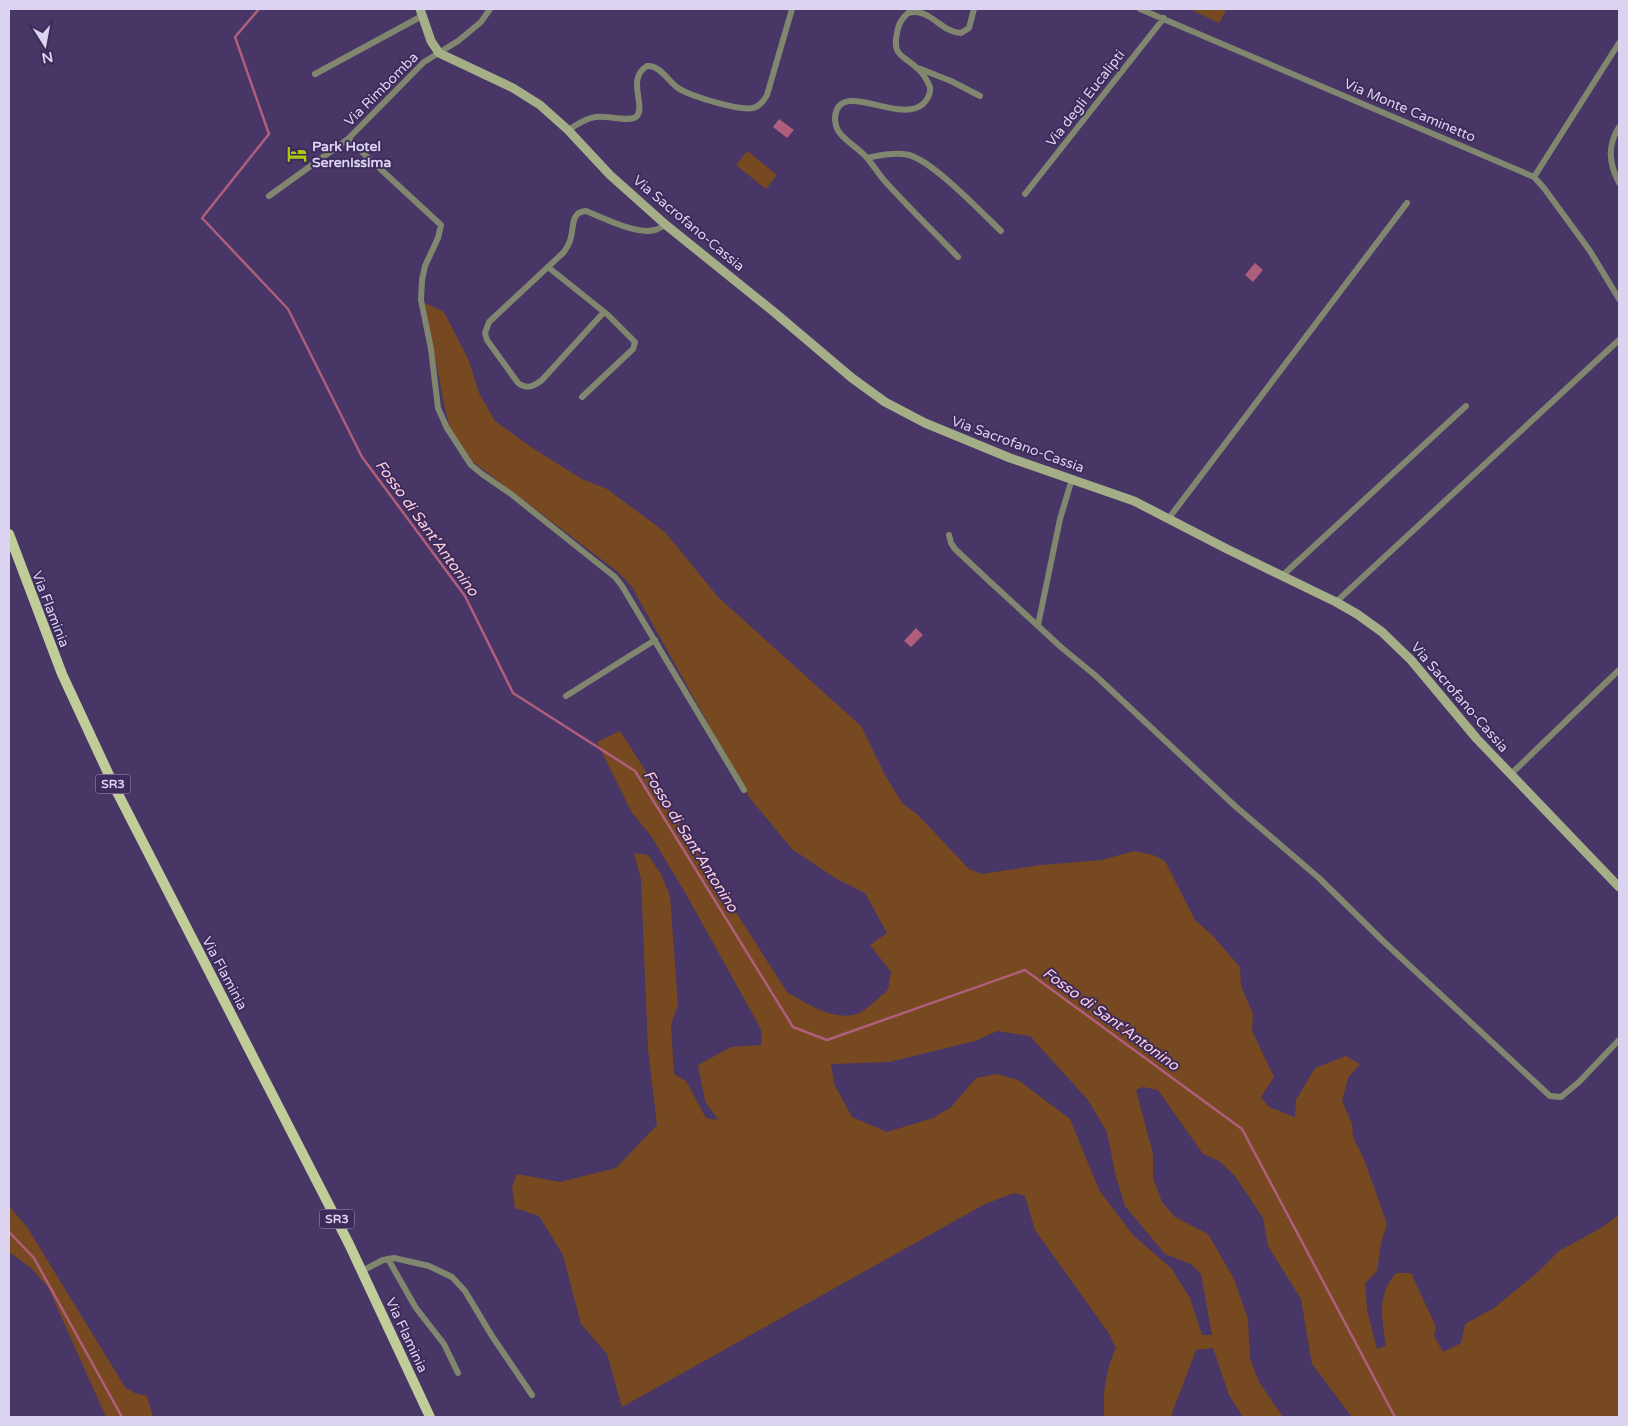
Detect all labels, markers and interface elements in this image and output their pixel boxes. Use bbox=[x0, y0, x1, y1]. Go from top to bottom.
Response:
north arrow bbox=[20, 20, 70, 70]
street label: Via degli Eucalipti bbox=[1042, 47, 1128, 150]
text: N bbox=[40, 48, 55, 67]
street label: Via Rimbomba bbox=[341, 49, 422, 130]
street label: Via Monte Caminetto bbox=[1342, 75, 1478, 146]
place label: Park Hotel Serenissima bbox=[312, 138, 391, 171]
hotel icon: Park Hotel Serenissima bbox=[286, 143, 308, 165]
street label: Via Sacrofano-Cassia bbox=[629, 172, 748, 275]
street label: Via Sacrofano-Cassia bbox=[949, 412, 1087, 476]
water label: Fosso di Sant'Antonino bbox=[372, 456, 483, 600]
street label: Via Flaminia bbox=[28, 569, 73, 650]
street label: Via Sacrofano-Cassia bbox=[1407, 639, 1512, 756]
water label: Fosso di Sant'Antonino bbox=[640, 767, 742, 916]
road number: SR3 bbox=[96, 774, 130, 794]
street label: Via Flaminia bbox=[198, 934, 251, 1013]
water label: Fosso di Sant'Antonino bbox=[1039, 964, 1183, 1075]
road number: SR3 bbox=[320, 1210, 354, 1228]
street label: Via Flaminia bbox=[382, 1295, 431, 1375]

